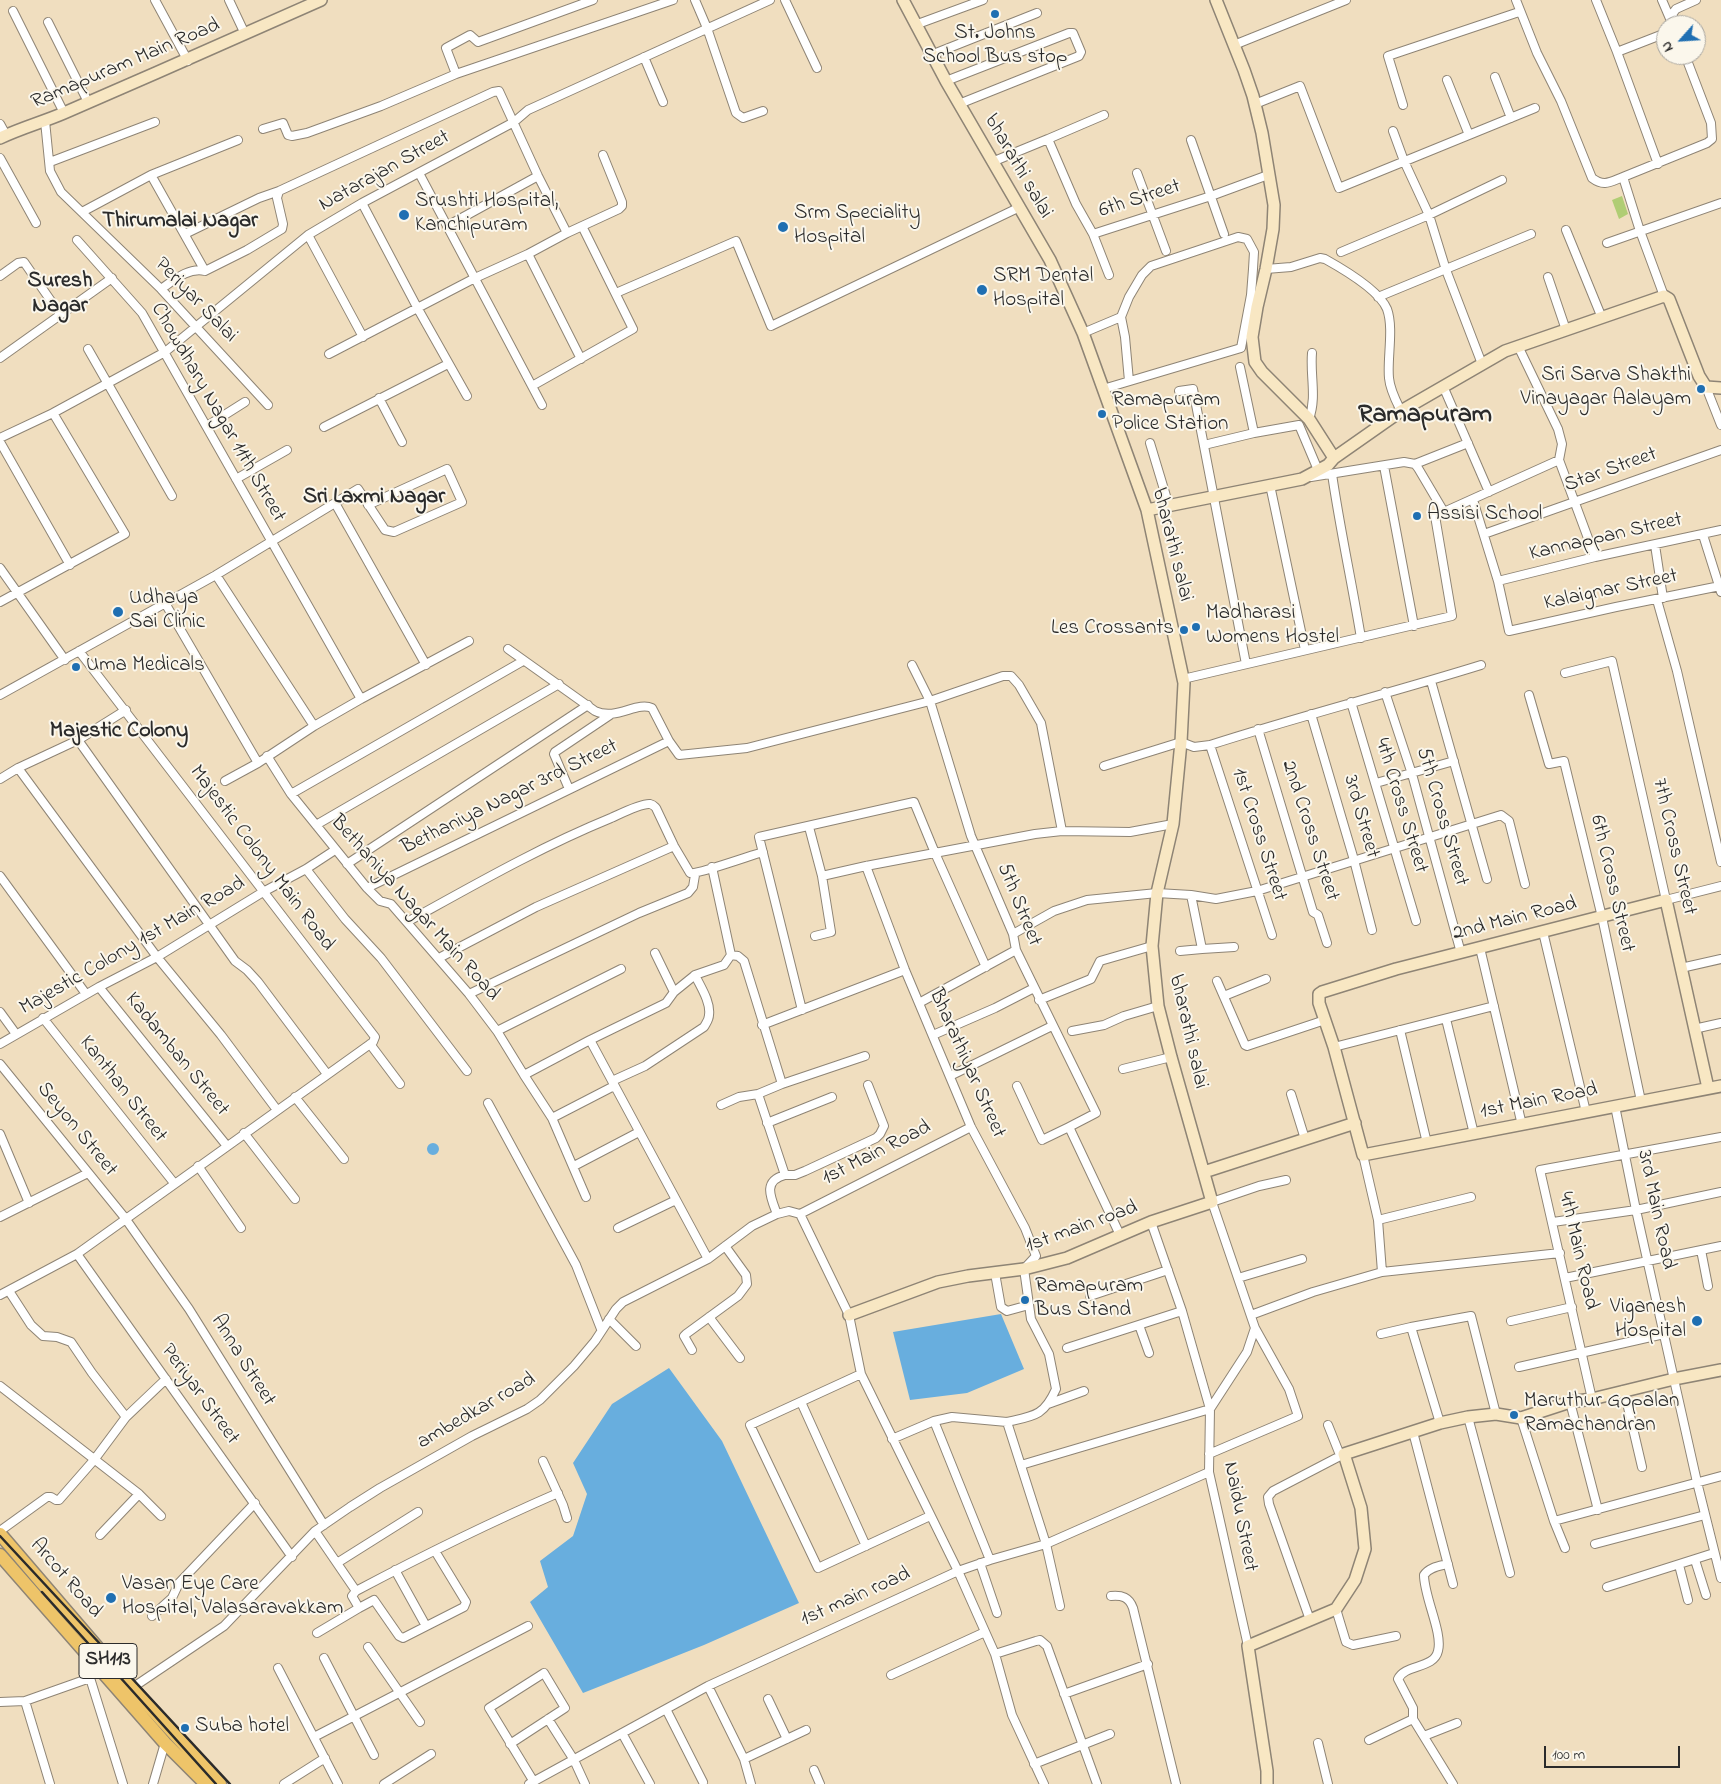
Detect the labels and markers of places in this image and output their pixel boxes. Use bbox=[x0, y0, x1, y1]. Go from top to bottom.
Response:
marker: St. Johns School Bus stop bbox=[989, 8, 1001, 20]
place label: St. Johns School Bus stop bbox=[923, 22, 1067, 72]
place label: Srushti Hospital, Kanchipuram bbox=[415, 190, 558, 240]
place label: Srm Speciality Hospital bbox=[794, 202, 920, 252]
marker: Srushti Hospital, Kanchipuram bbox=[397, 208, 411, 222]
marker: Srm Speciality Hospital bbox=[776, 220, 790, 234]
place label: SRM Dental Hospital bbox=[993, 265, 1093, 315]
marker: SRM Dental Hospital bbox=[975, 283, 989, 297]
place label: Sri Sarva Shakthi Vinayagar Aalayam bbox=[1521, 364, 1691, 414]
marker: Sri Sarva Shakthi Vinayagar Aalayam bbox=[1695, 383, 1707, 395]
place label: Ramapuram Police Station bbox=[1112, 389, 1228, 439]
marker: Ramapuram Police Station bbox=[1096, 408, 1108, 420]
place label: Assisi School bbox=[1427, 503, 1542, 529]
marker: Assisi School bbox=[1411, 510, 1423, 522]
place label: Udhaya Sai Clinic bbox=[129, 587, 205, 637]
place label: Madharasi Womens Hostel bbox=[1206, 602, 1339, 652]
marker: Udhaya Sai Clinic bbox=[111, 605, 125, 619]
place label: Les Crossants bbox=[1051, 617, 1174, 643]
marker: Madharasi Womens Hostel bbox=[1190, 621, 1202, 633]
marker: Les Crossants bbox=[1178, 624, 1190, 636]
place label: Uma Medicals bbox=[86, 654, 205, 680]
marker: Uma Medicals bbox=[70, 661, 82, 673]
place label: Ramapuram Bus Stand bbox=[1035, 1275, 1143, 1325]
marker: Ramapuram Bus Stand bbox=[1019, 1294, 1031, 1306]
place label: Viganesh Hospital bbox=[1610, 1296, 1686, 1346]
marker: Viganesh Hospital bbox=[1690, 1314, 1704, 1328]
place label: Maruthur Gopalan Ramachandran bbox=[1524, 1390, 1679, 1440]
marker: Maruthur Gopalan Ramachandran bbox=[1508, 1409, 1520, 1421]
place label: Vasan Eye Care Hospital, Valasaravakkam bbox=[122, 1573, 343, 1623]
marker: Vasan Eye Care Hospital, Valasaravakkam bbox=[104, 1591, 118, 1605]
place label: Suba hotel bbox=[195, 1715, 289, 1741]
marker: Suba hotel bbox=[179, 1722, 191, 1734]

